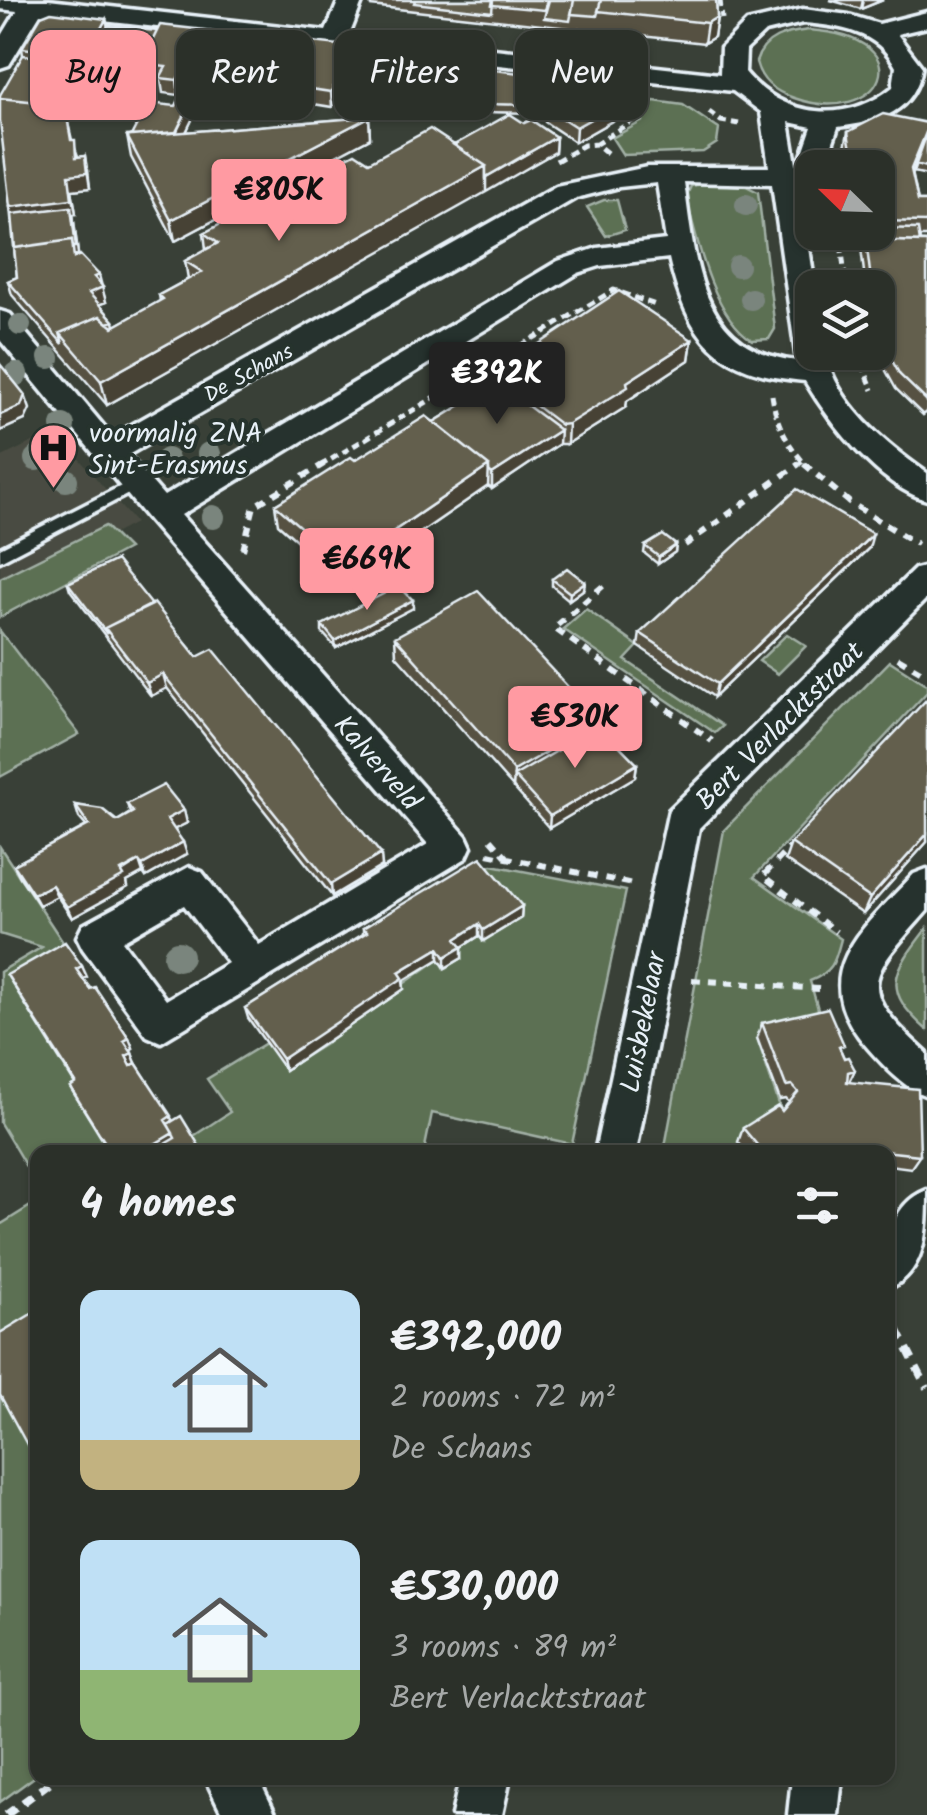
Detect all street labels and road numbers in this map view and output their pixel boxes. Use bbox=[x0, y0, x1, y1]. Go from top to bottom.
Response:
street label: De Schans bbox=[198, 335, 301, 413]
street label: Bert Verlacktstraat bbox=[686, 631, 877, 822]
street label: Kalverveld bbox=[321, 705, 432, 823]
street label: Luisbekelaar bbox=[609, 946, 680, 1097]

